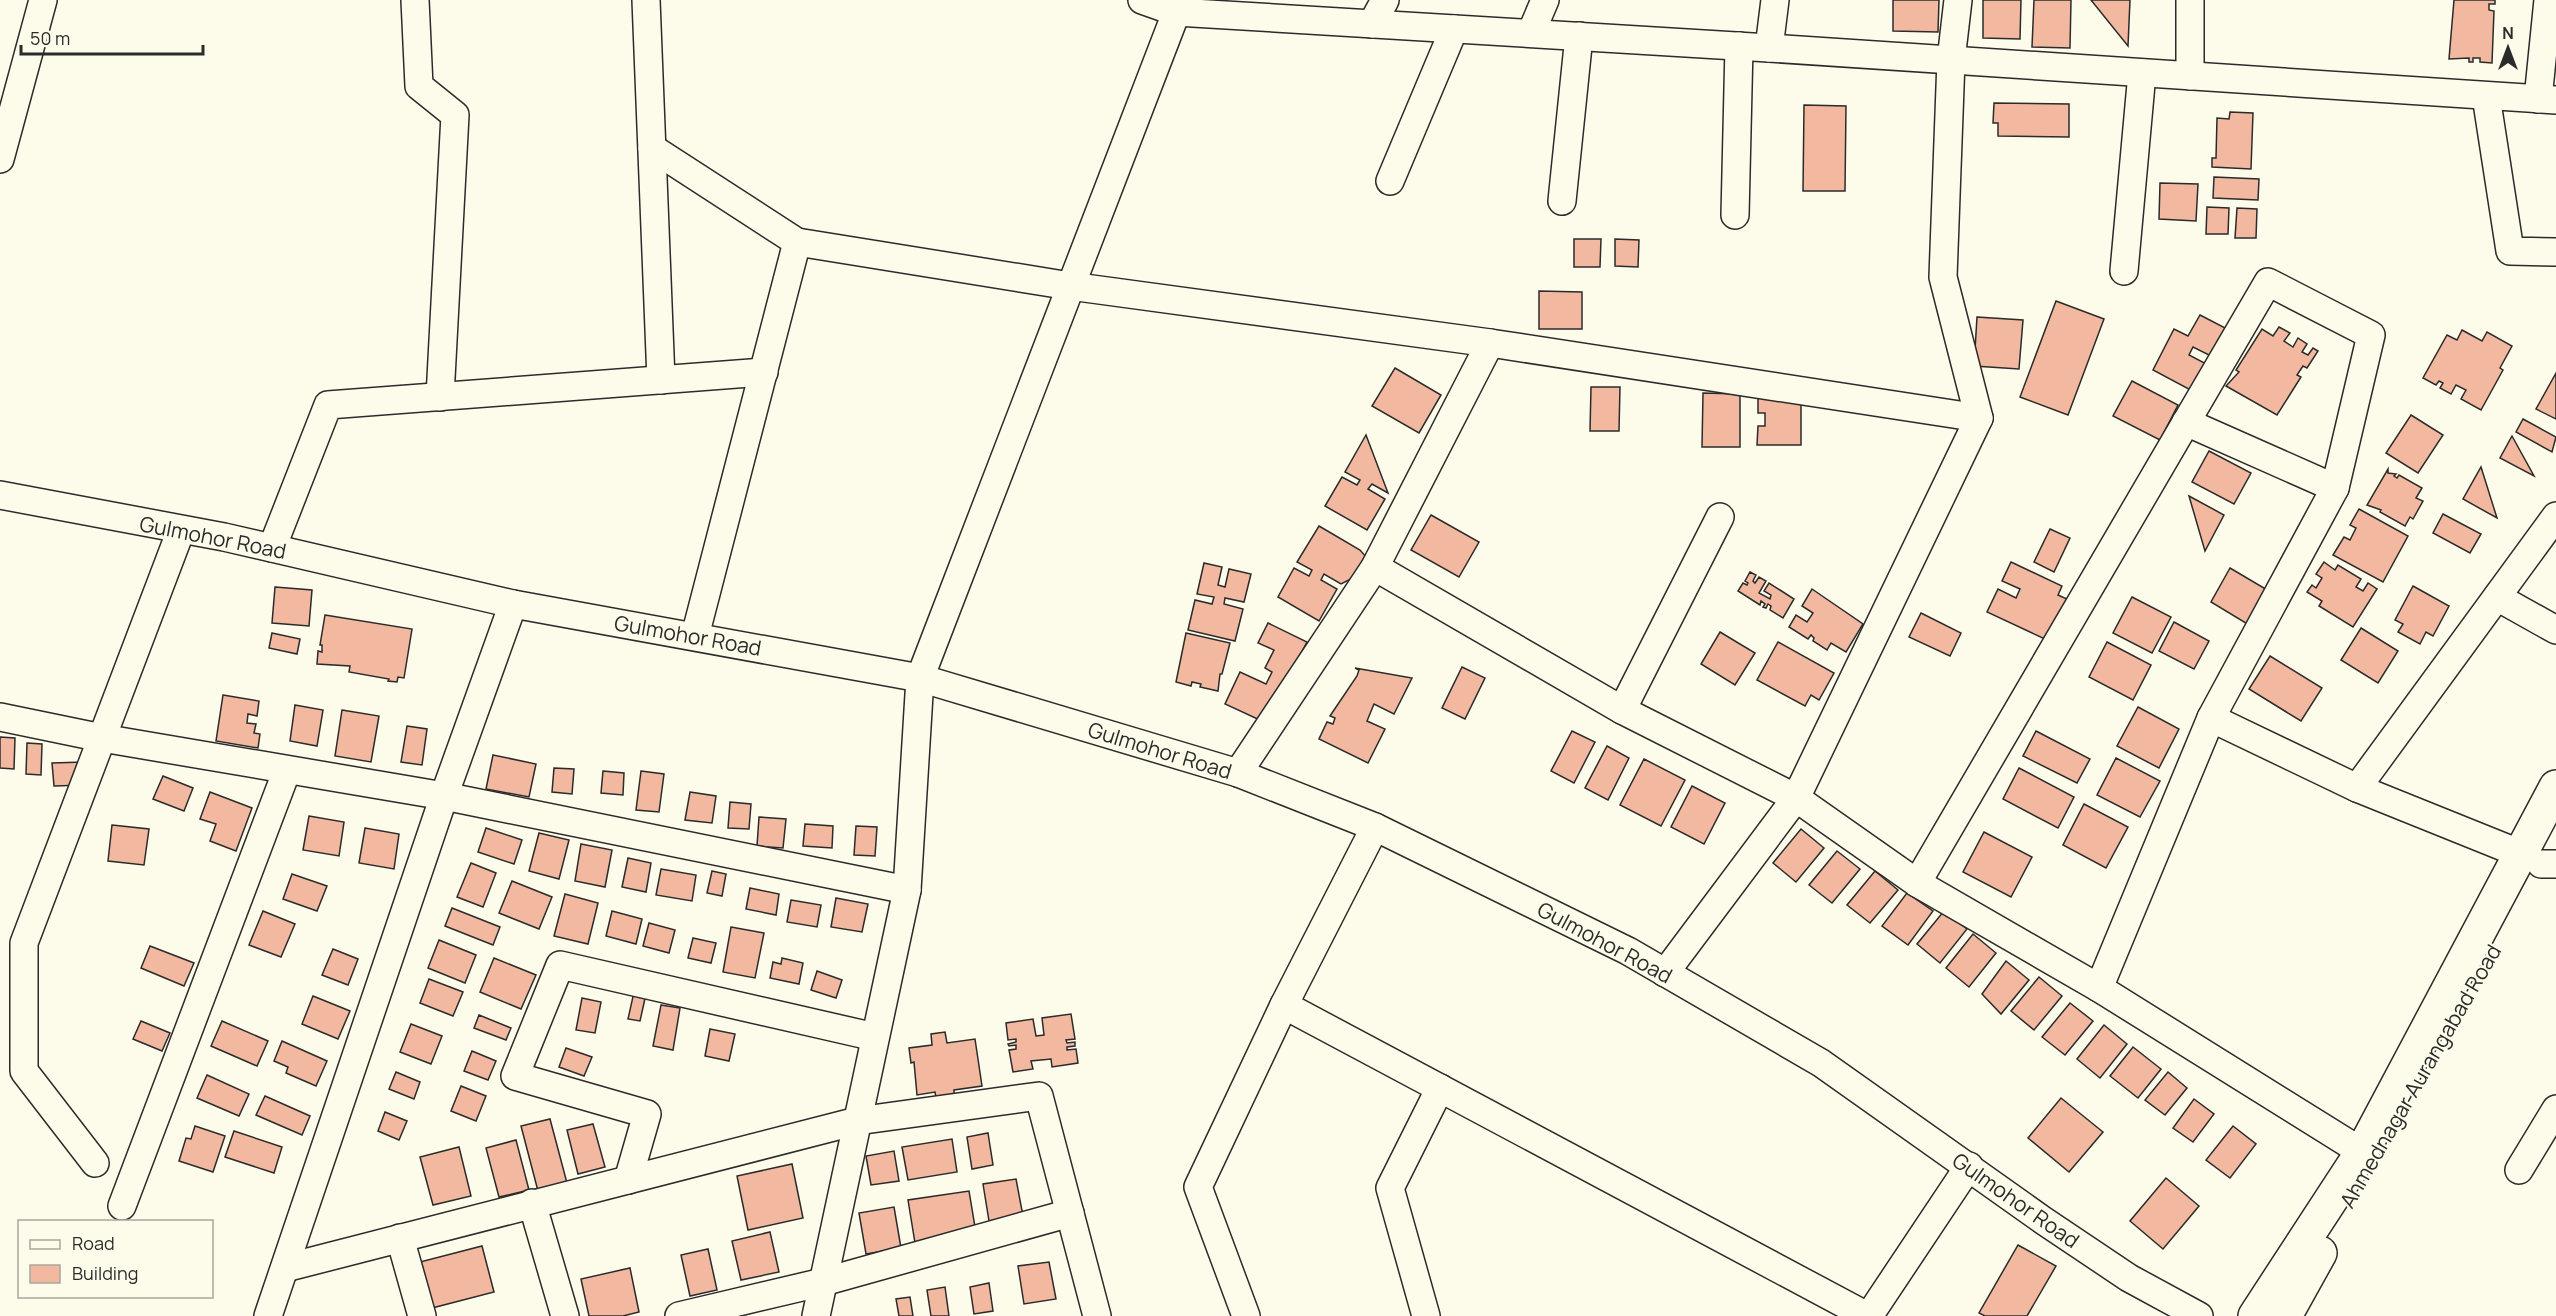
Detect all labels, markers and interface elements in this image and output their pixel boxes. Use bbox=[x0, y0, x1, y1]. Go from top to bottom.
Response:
scale bar bbox=[21, 18, 202, 56]
north arrow bbox=[2478, 18, 2538, 78]
text: N bbox=[2502, 22, 2514, 44]
text: 50 m bbox=[30, 26, 70, 50]
street label: Gulmohor Road bbox=[137, 509, 289, 565]
street label: Gulmohor Road bbox=[612, 608, 764, 662]
street label: Gulmohor Road bbox=[1085, 715, 1235, 785]
street label: Gulmohor Road bbox=[1533, 895, 1677, 989]
street label: Ahmednagar Aurangabad Road bbox=[2333, 939, 2507, 1213]
street label: Gulmohor Road bbox=[1947, 1146, 2085, 1254]
legend bbox=[18, 1220, 213, 1298]
text: Road bbox=[72, 1231, 115, 1255]
text: Building bbox=[72, 1261, 138, 1285]

